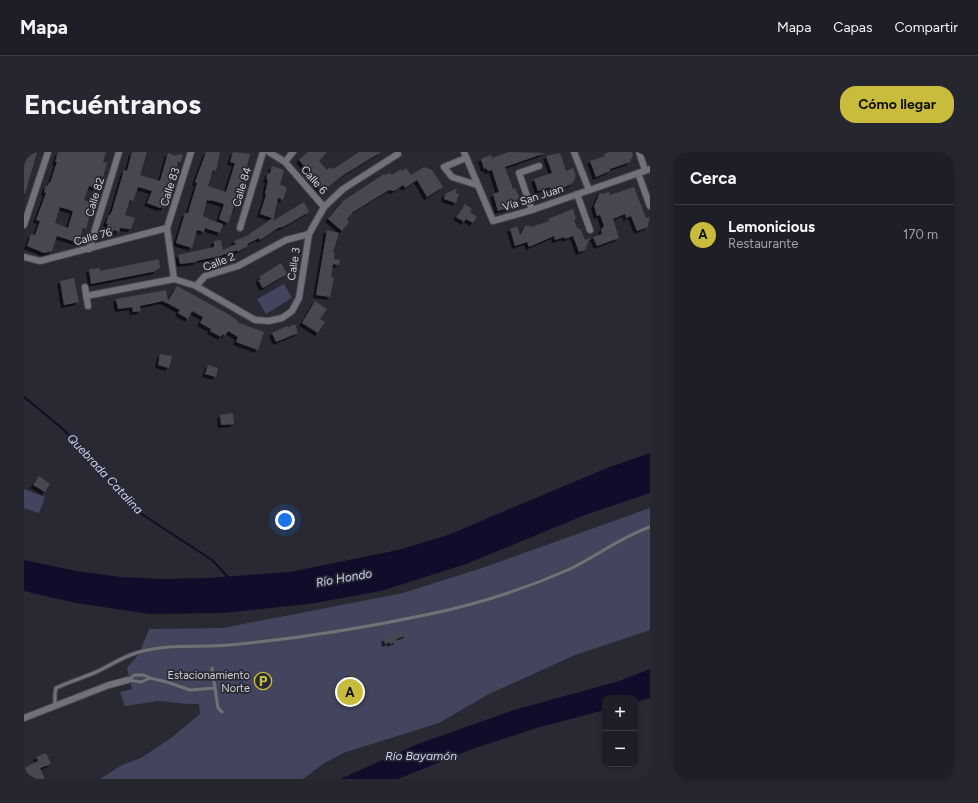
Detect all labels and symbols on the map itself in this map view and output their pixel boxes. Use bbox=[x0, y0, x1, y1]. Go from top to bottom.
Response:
street label: Calle 6 bbox=[298, 163, 330, 197]
street label: Calle 84 bbox=[230, 165, 254, 208]
street label: Calle 83 bbox=[158, 166, 182, 208]
street label: Calle 82 bbox=[83, 176, 107, 218]
street label: Vía San Juan bbox=[501, 182, 565, 214]
street label: Calle 76 bbox=[72, 226, 114, 248]
street label: Calle 3 bbox=[285, 247, 303, 281]
street label: Calle 2 bbox=[201, 250, 237, 274]
water label: Quebrada Catalina bbox=[64, 431, 146, 517]
your location bbox=[275, 510, 295, 530]
water label: Río Hondo bbox=[315, 566, 373, 590]
place label: Estacionamiento Norte bbox=[167, 669, 250, 695]
parking icon: Estacionamiento Norte bbox=[253, 671, 273, 691]
pin: A bbox=[337, 677, 363, 707]
water label: Río Bayamón bbox=[385, 749, 457, 763]

